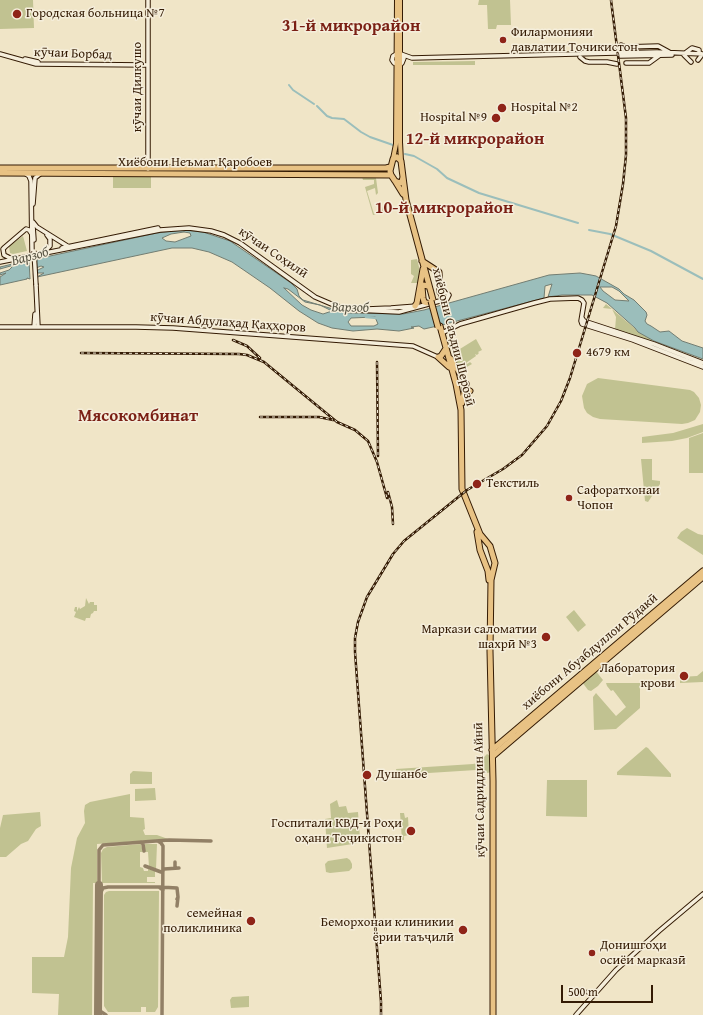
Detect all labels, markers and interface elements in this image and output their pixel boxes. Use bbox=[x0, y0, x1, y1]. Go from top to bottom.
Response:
place label: Городская больница №7 bbox=[26, 6, 165, 22]
marker: Городская больница №7 bbox=[11, 8, 23, 20]
district label: 31-й микрорайон bbox=[282, 17, 420, 37]
place label: Филармонияи давлатии Точикистон bbox=[511, 25, 638, 56]
marker: Филармонияи давлатии Точикистон bbox=[498, 35, 508, 45]
street label: кӯчаи Дилкушо bbox=[130, 42, 146, 132]
street label: кӯчаи Борбад bbox=[34, 45, 112, 63]
place label: Hospital №2 bbox=[511, 100, 578, 116]
marker: Hospital №2 bbox=[496, 102, 508, 114]
place label: Hospital №9 bbox=[420, 110, 487, 126]
marker: Hospital №9 bbox=[490, 112, 502, 124]
district label: 12-й микрорайон bbox=[406, 130, 544, 150]
street label: Хиёбони Неъмат Қаробоев bbox=[118, 155, 272, 171]
district label: 10-й микрорайон bbox=[375, 199, 513, 219]
street label: кӯчаи Соҳилӣ bbox=[235, 224, 311, 282]
water label: Варзоб bbox=[10, 244, 50, 270]
street label: хиёбони Саъдии Шерозӣ bbox=[428, 266, 478, 408]
water label: Варзоб bbox=[331, 299, 369, 317]
street label: кӯчаи Абдулаҳад Қаҳҳоров bbox=[150, 310, 306, 336]
place label: 4679 км bbox=[586, 345, 630, 361]
marker: 4679 км bbox=[571, 347, 583, 359]
district label: Мясокомбинат bbox=[78, 407, 198, 427]
place label: Текстиль bbox=[486, 476, 539, 492]
marker: Текстиль bbox=[471, 478, 483, 490]
place label: Сафоратхонаи Чопон bbox=[577, 483, 660, 514]
marker: Сафоратхонаи Чопон bbox=[564, 493, 574, 503]
street label: хиёбони Абуабдуллои Рӯдакӣ bbox=[519, 591, 661, 713]
place label: Маркази саломатии шахрӣ №3 bbox=[421, 622, 537, 653]
marker: Маркази саломатии шахрӣ №3 bbox=[540, 631, 552, 643]
place label: Лаборатория крови bbox=[600, 661, 675, 692]
marker: Лаборатория крови bbox=[678, 670, 690, 682]
street label: кӯчаи Садриддин Айнӣ bbox=[471, 722, 489, 858]
place label: Душанбе bbox=[376, 767, 427, 783]
marker: Душанбе bbox=[361, 769, 373, 781]
place label: Госпитали КВД-и Роҳи оҳани Тоҷикистон bbox=[271, 816, 402, 847]
marker: Госпитали КВД-и Роҳи оҳани Тоҷикистон bbox=[405, 825, 417, 837]
place label: семейная поликлиника bbox=[163, 906, 242, 937]
marker: семейная поликлиника bbox=[245, 915, 257, 927]
place label: Беморхонаи клиникии ёрии таъҷилӣ bbox=[321, 915, 454, 946]
marker: Беморхонаи клиникии ёрии таъҷилӣ bbox=[457, 924, 469, 936]
place label: Донишгоҳи осиёи марказӣ bbox=[600, 938, 686, 969]
marker: Донишгоҳи осиёи марказӣ bbox=[587, 948, 597, 958]
scale bar bbox=[563, 977, 655, 1003]
text: 500 m bbox=[568, 983, 598, 1000]

